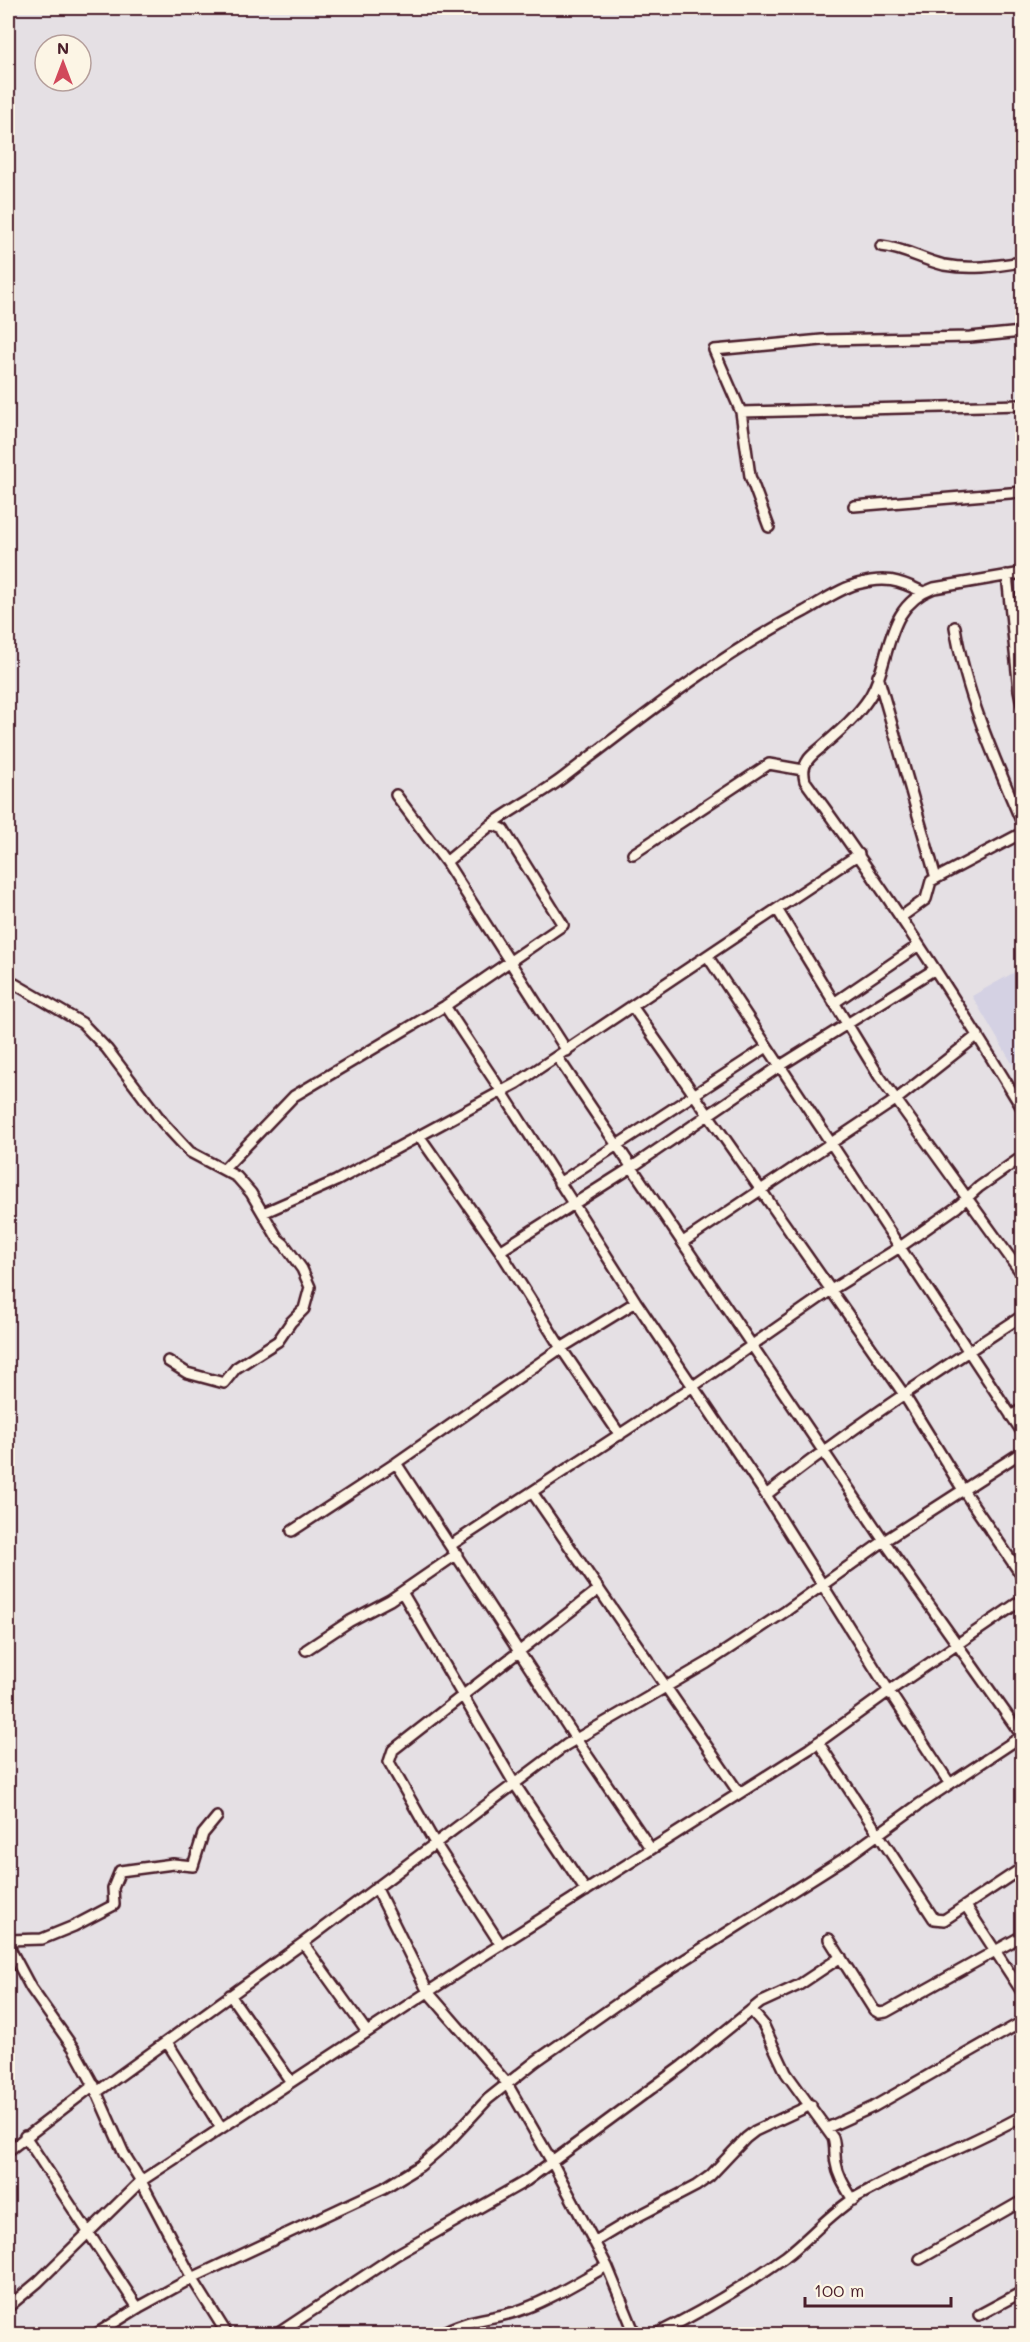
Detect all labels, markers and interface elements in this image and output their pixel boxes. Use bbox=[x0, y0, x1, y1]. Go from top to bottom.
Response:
north arrow bbox=[33, 33, 93, 93]
text: N bbox=[57, 37, 69, 58]
scale bar bbox=[805, 2270, 950, 2308]
text: 100 m bbox=[814, 2278, 864, 2302]

